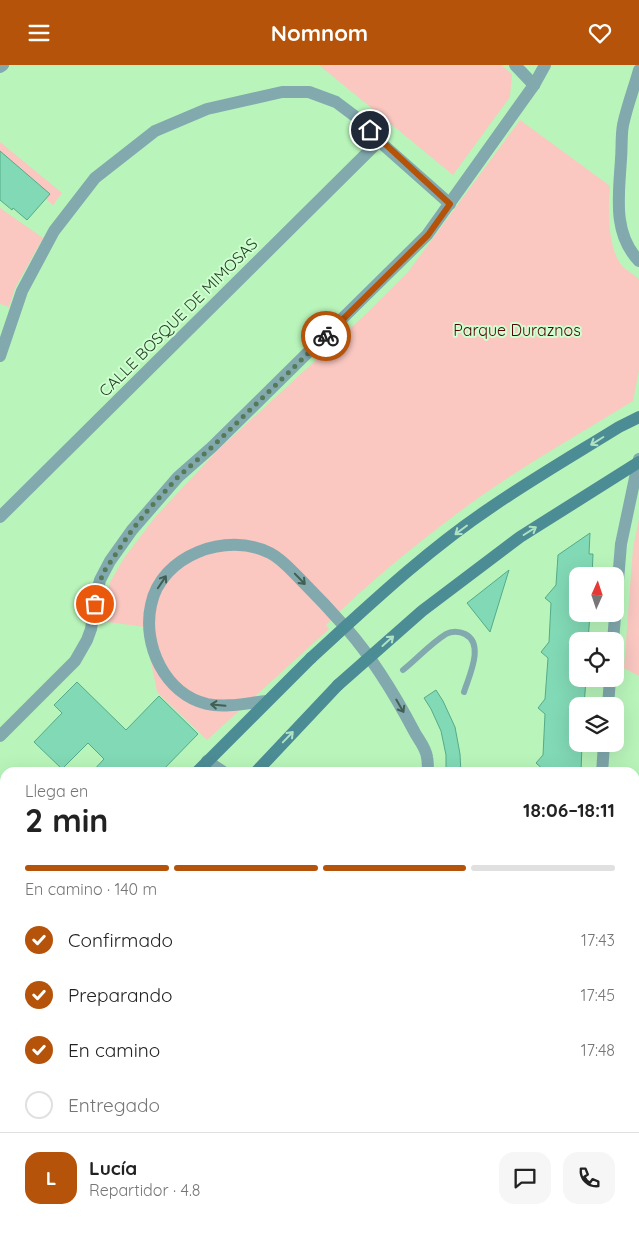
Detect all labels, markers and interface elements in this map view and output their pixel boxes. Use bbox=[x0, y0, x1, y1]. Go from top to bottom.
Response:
icon: menu bbox=[25, 19, 53, 47]
text: Nomnom bbox=[271, 19, 368, 47]
icon: heart bbox=[586, 19, 614, 47]
pin bbox=[349, 109, 391, 151]
icon: home bbox=[356, 116, 384, 144]
street label: CALLE BOSQUE DE MIMOSAS bbox=[94, 233, 262, 401]
courier bbox=[301, 311, 351, 361]
park label: Parque Duraznos bbox=[453, 320, 581, 340]
icon: bike bbox=[312, 322, 340, 350]
one-way arrow bbox=[590, 437, 604, 447]
one-way arrow bbox=[454, 525, 468, 535]
one-way arrow bbox=[522, 525, 536, 535]
north arrow bbox=[569, 567, 624, 623]
map controls bbox=[569, 567, 624, 752]
one-way arrow bbox=[294, 573, 306, 585]
one-way arrow bbox=[157, 575, 167, 589]
pin bbox=[74, 583, 116, 625]
icon: bag bbox=[81, 590, 109, 618]
button: locate bbox=[569, 632, 624, 687]
one-way arrow bbox=[381, 635, 394, 647]
button: layers bbox=[569, 697, 624, 752]
one-way arrow bbox=[396, 699, 406, 713]
one-way arrow bbox=[211, 700, 227, 710]
one-way arrow bbox=[282, 731, 294, 744]
text: Llega en bbox=[25, 781, 88, 801]
text: 18:06–18:11 bbox=[523, 798, 615, 822]
text: 2 min bbox=[25, 800, 108, 840]
text: En camino · 140 m bbox=[25, 879, 157, 899]
icon: check bbox=[25, 926, 53, 954]
text: Confirmado bbox=[68, 928, 173, 952]
text: 17:43 bbox=[581, 930, 615, 950]
icon: check bbox=[25, 981, 53, 1009]
text: Preparando bbox=[68, 983, 173, 1007]
text: 17:45 bbox=[581, 985, 615, 1005]
icon: check bbox=[25, 1036, 53, 1064]
text: En camino bbox=[68, 1038, 160, 1062]
text: 17:48 bbox=[581, 1040, 615, 1060]
text: Entregado bbox=[68, 1093, 160, 1117]
button: chat bbox=[499, 1152, 551, 1204]
button: phone bbox=[563, 1152, 615, 1204]
text: Lucía bbox=[89, 1156, 137, 1180]
text: L bbox=[46, 1166, 56, 1190]
text: Repartidor · 4.8 bbox=[89, 1180, 200, 1200]

